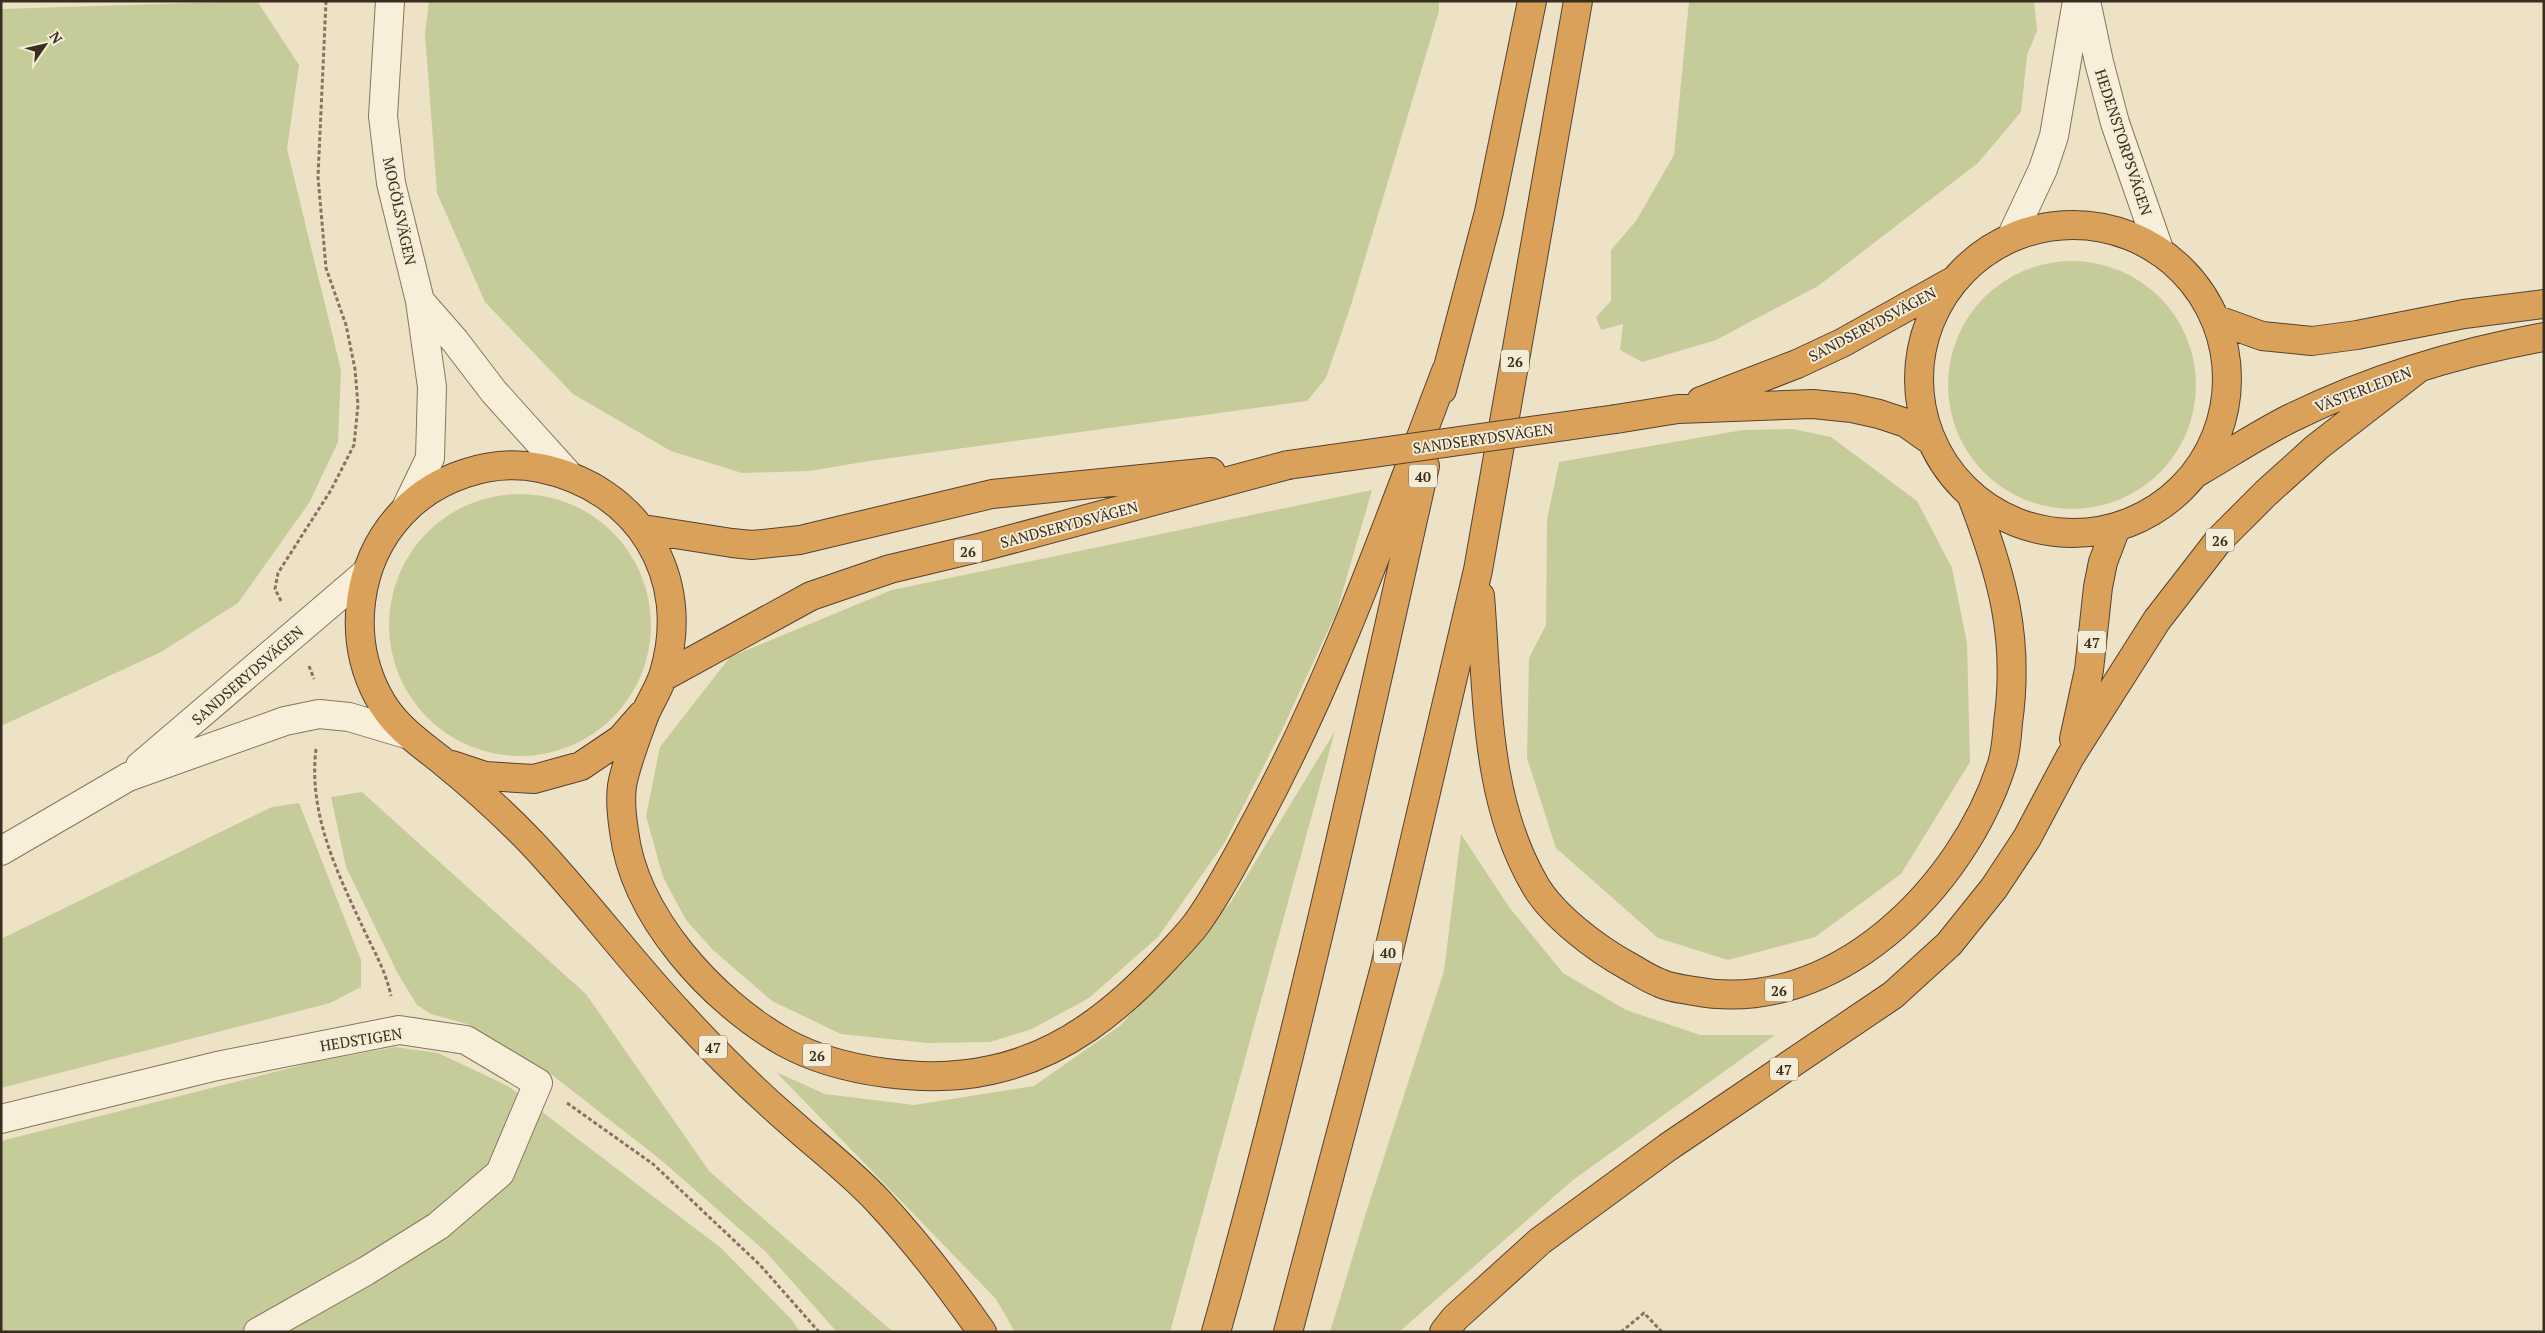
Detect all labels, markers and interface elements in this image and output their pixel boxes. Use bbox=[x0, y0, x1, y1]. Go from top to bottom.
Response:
north arrow bbox=[20, 20, 70, 70]
text: N bbox=[45, 28, 67, 47]
street label: HEDENSTORPSVÄGEN bbox=[2091, 66, 2157, 218]
street label: MOGÖLSVÄGEN bbox=[379, 155, 421, 267]
street label: SANDSERYDSVÄGEN bbox=[1805, 282, 1939, 366]
road number: 26 bbox=[1501, 350, 1529, 372]
street label: VÄSTERLEDEN bbox=[2312, 361, 2414, 417]
street label: SANDSERYDSVÄGEN bbox=[1411, 418, 1555, 458]
road number: 40 bbox=[1409, 464, 1437, 488]
street label: SANDSERYDSVÄGEN bbox=[998, 496, 1140, 552]
road number: 26 bbox=[2206, 528, 2234, 552]
road number: 26 bbox=[954, 540, 982, 562]
street label: SANDSERYDSVÄGEN bbox=[187, 621, 307, 729]
road number: 47 bbox=[2078, 630, 2106, 654]
road number: 40 bbox=[1374, 940, 1402, 964]
road number: 26 bbox=[1765, 978, 1793, 1002]
street label: HEDSTIGEN bbox=[318, 1023, 404, 1055]
road number: 47 bbox=[699, 1036, 727, 1058]
road number: 26 bbox=[803, 1044, 831, 1066]
road number: 47 bbox=[1770, 1058, 1798, 1080]

